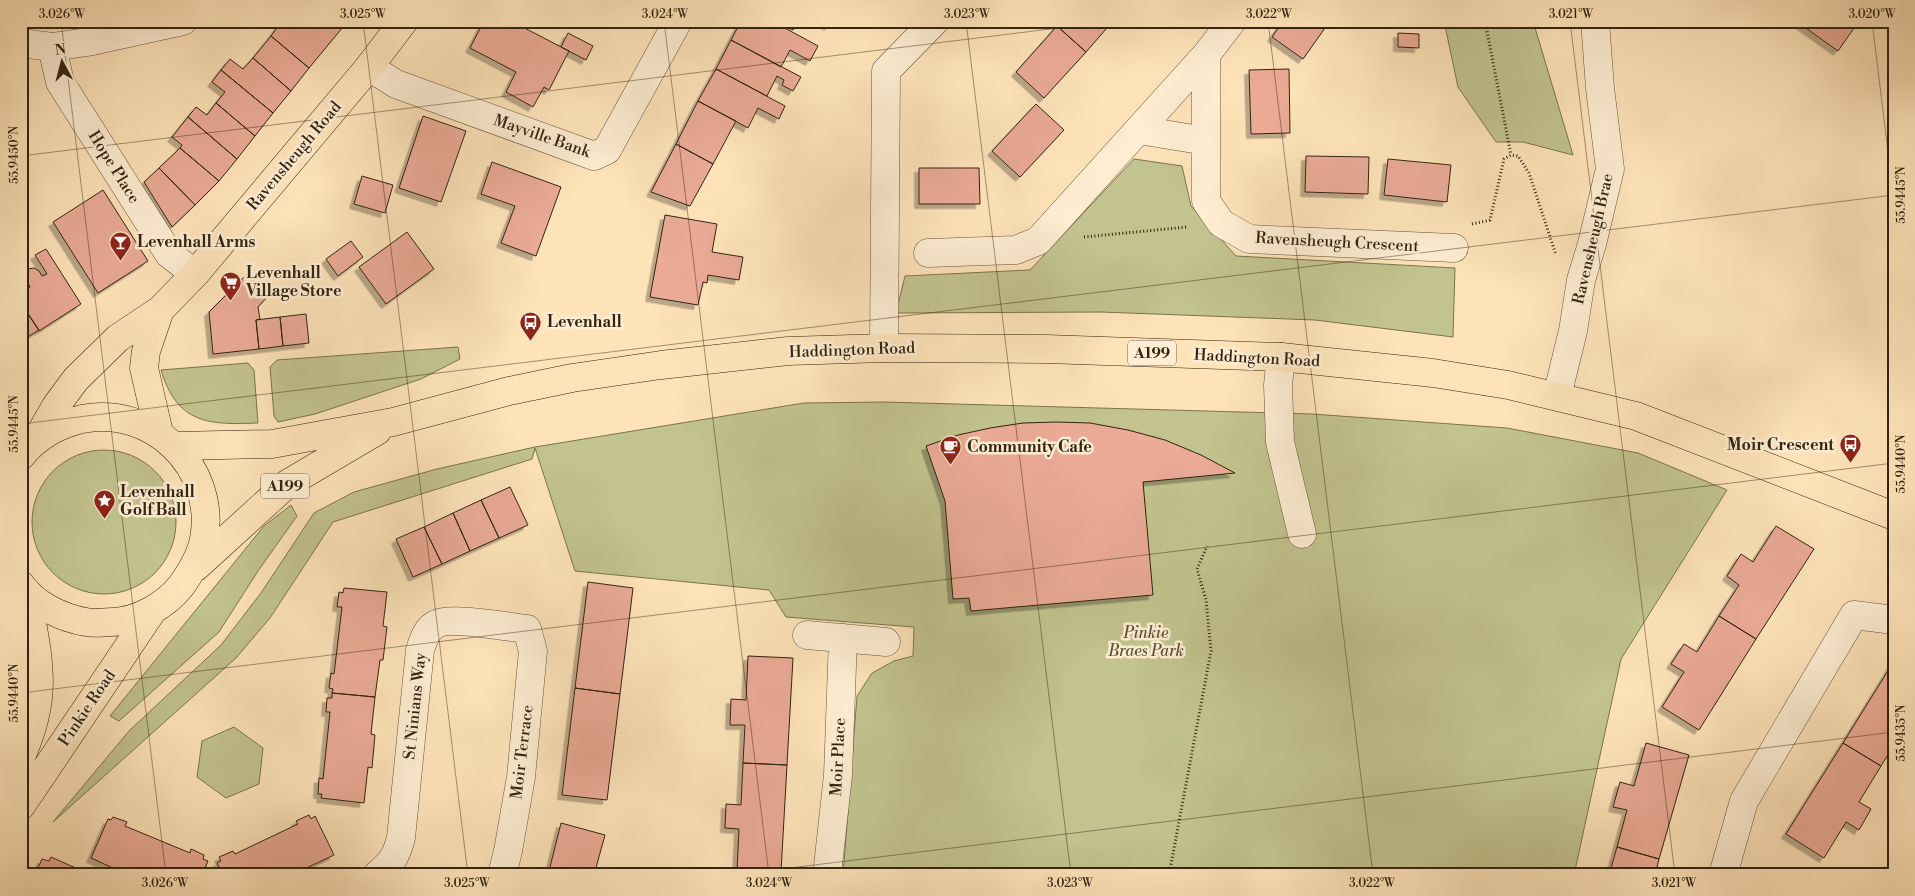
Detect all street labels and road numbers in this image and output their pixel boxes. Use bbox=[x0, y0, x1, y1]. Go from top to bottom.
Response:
street label: Ravensheugh Road bbox=[242, 97, 346, 215]
street label: Mayville Bank bbox=[491, 110, 595, 162]
street label: Hope Place bbox=[84, 127, 144, 207]
street label: Ravensheugh Brae bbox=[1568, 172, 1618, 306]
street label: Ravensheugh Crescent bbox=[1255, 228, 1420, 256]
street label: Haddington Road bbox=[788, 338, 916, 362]
road number: A199 bbox=[1128, 340, 1176, 366]
street label: Haddington Road bbox=[1193, 345, 1321, 371]
road number: A199 bbox=[261, 474, 309, 498]
street label: St Ninians Way bbox=[399, 651, 431, 760]
street label: Pinkie Road bbox=[54, 666, 120, 750]
street label: Moir Terrace bbox=[506, 704, 538, 800]
street label: Moir Place bbox=[826, 717, 850, 797]

